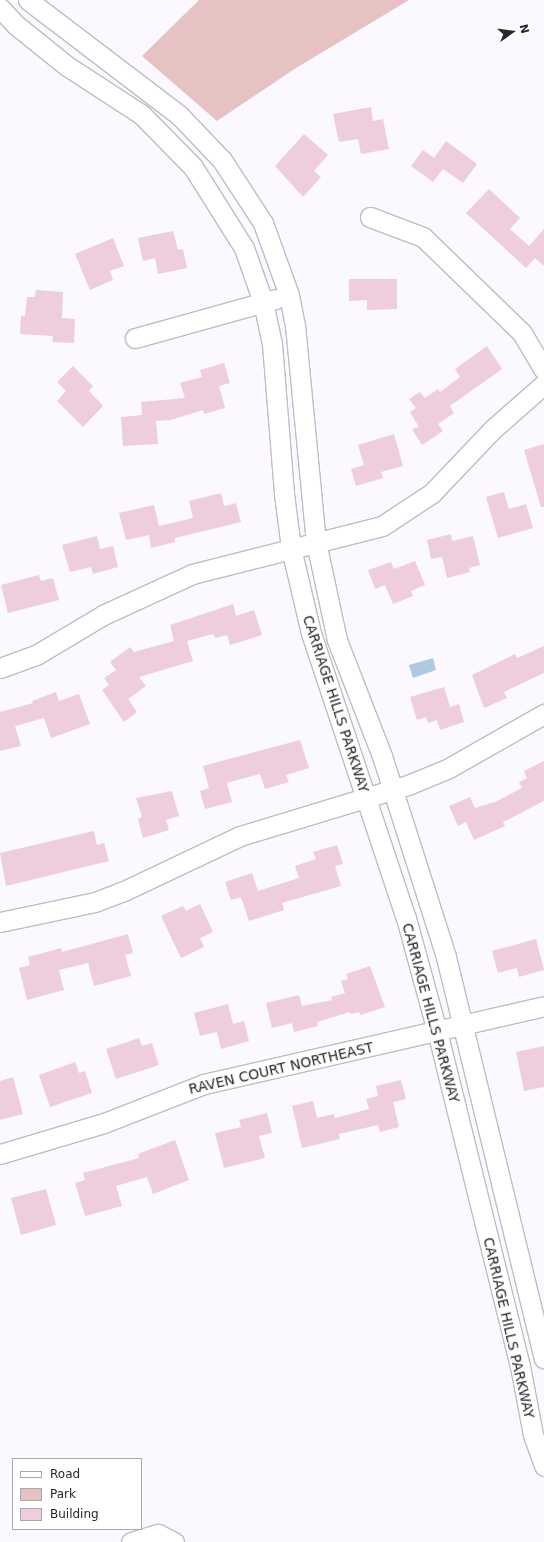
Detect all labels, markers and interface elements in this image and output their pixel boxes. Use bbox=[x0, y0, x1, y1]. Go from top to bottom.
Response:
north arrow bbox=[492, 12, 532, 52]
text: N bbox=[517, 23, 532, 35]
street label: CARRIAGE HILLS PARKWAY bbox=[299, 613, 373, 795]
street label: CARRIAGE HILLS PARKWAY bbox=[399, 921, 463, 1105]
street label: RAVEN COURT NORTHEAST bbox=[187, 1039, 375, 1097]
street label: CARRIAGE HILLS PARKWAY bbox=[480, 1236, 538, 1420]
legend bbox=[12, 1458, 142, 1530]
text: Road bbox=[50, 1467, 80, 1481]
text: Park bbox=[50, 1487, 76, 1501]
text: Building bbox=[50, 1507, 99, 1521]

